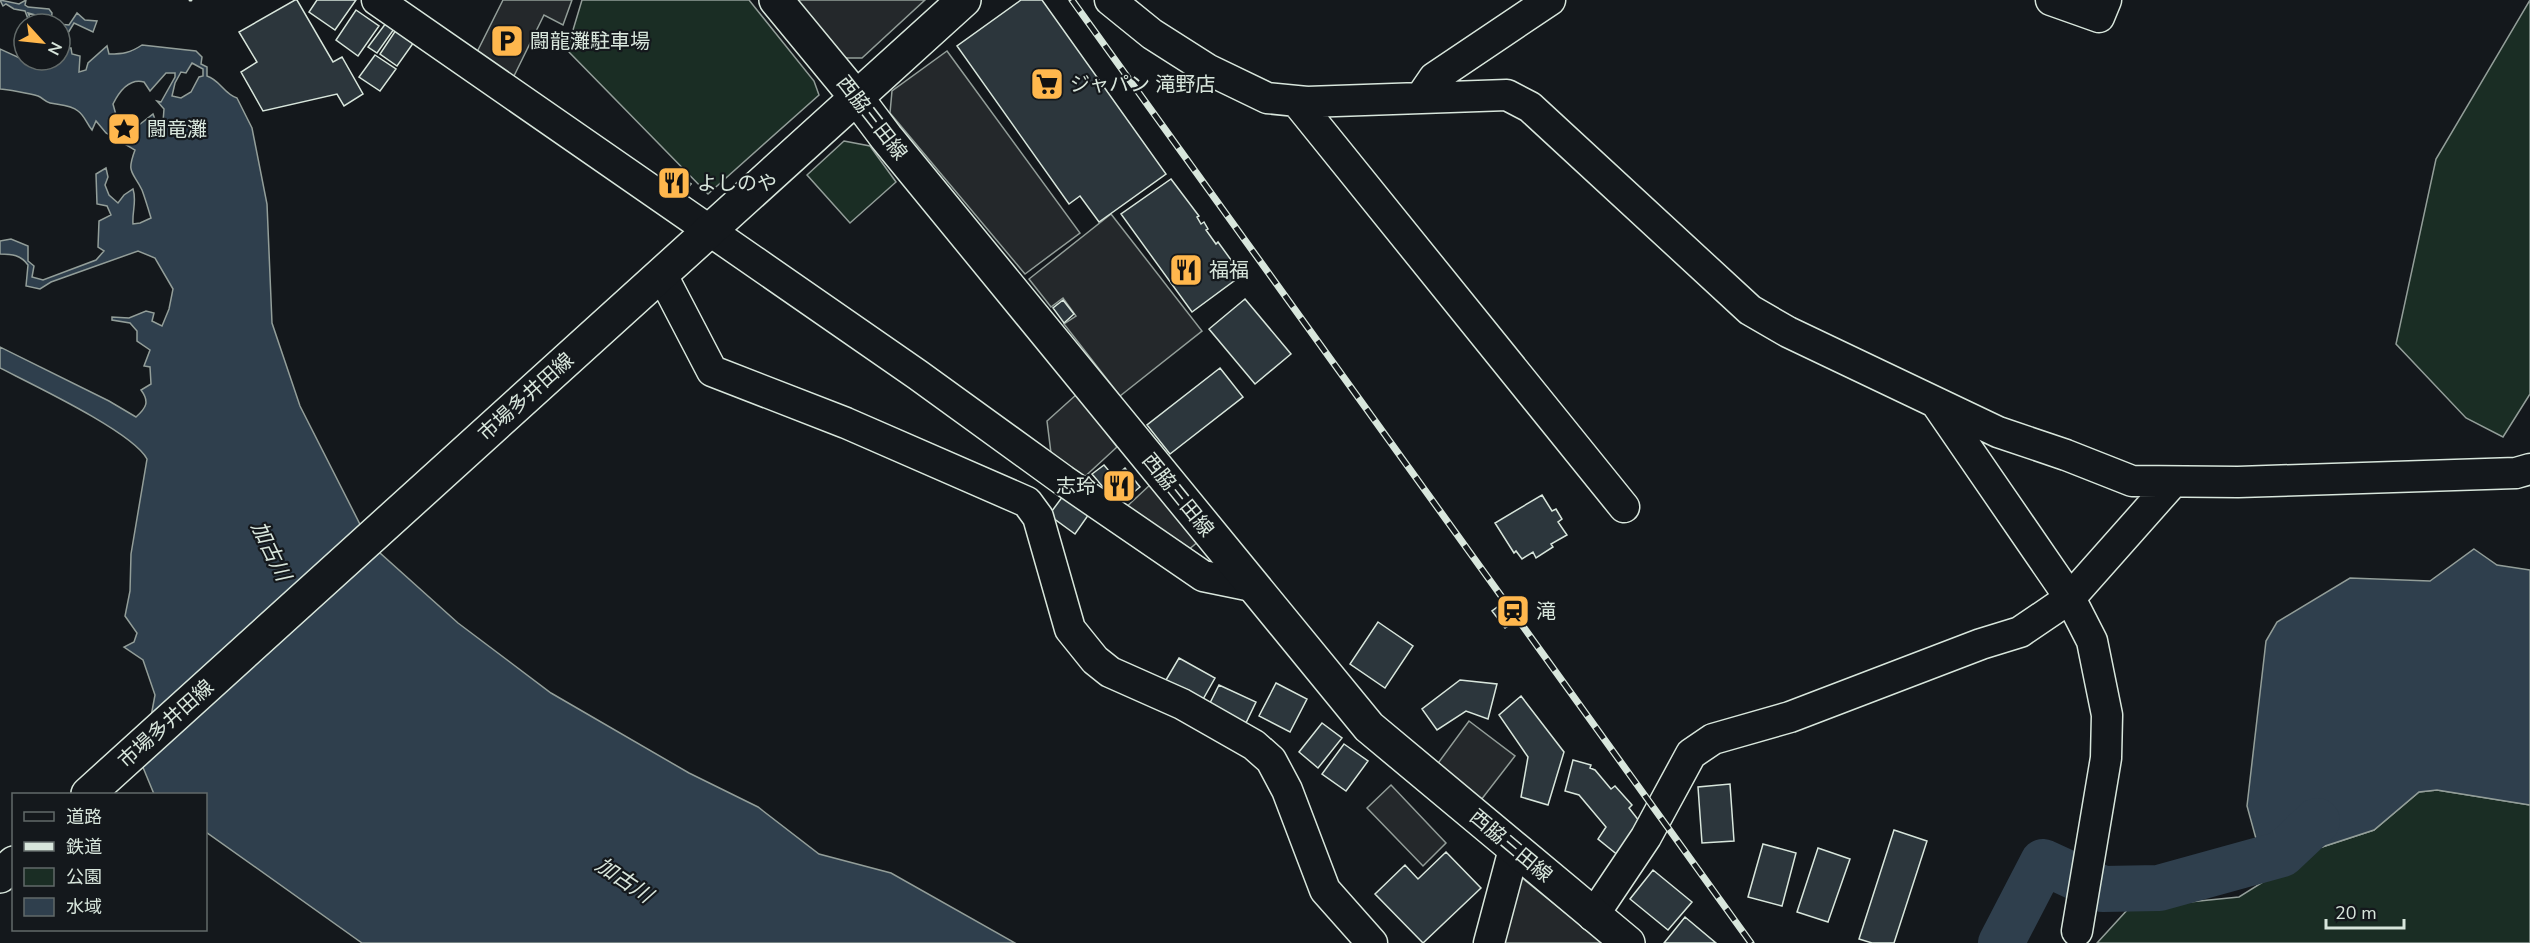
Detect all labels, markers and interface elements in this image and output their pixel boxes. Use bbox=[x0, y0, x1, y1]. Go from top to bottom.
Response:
north arrow bbox=[12, 12, 72, 72]
parking icon: 闘龍灘駐車場 bbox=[489, 23, 525, 59]
place label: 闘龍灘駐車場 bbox=[530, 28, 650, 55]
text: N bbox=[42, 38, 67, 59]
supermarket icon: ジャパン 滝野店 bbox=[1029, 66, 1065, 102]
street label: 西脇三田線 bbox=[831, 70, 913, 166]
place label: ジャパン 滝野店 bbox=[1070, 71, 1215, 98]
place icon: 闘竜灘 bbox=[106, 111, 142, 147]
place label: 闘竜灘 bbox=[147, 116, 207, 143]
restaurant icon: よしのや bbox=[656, 165, 692, 201]
place label: よしのや bbox=[697, 170, 777, 197]
restaurant icon: 福福 bbox=[1168, 252, 1204, 288]
place label: 福福 bbox=[1209, 257, 1249, 284]
street label: 市場多井田線 bbox=[472, 347, 580, 447]
street label: 西脇三田線 bbox=[1136, 448, 1220, 542]
restaurant icon: 志玲 bbox=[1101, 468, 1137, 504]
place label: 志玲 bbox=[1056, 473, 1096, 500]
water label: 加古川 bbox=[245, 517, 298, 587]
station icon: 滝 bbox=[1495, 593, 1531, 629]
place label: 滝 bbox=[1536, 598, 1556, 625]
street label: 市場多井田線 bbox=[112, 674, 220, 774]
legend bbox=[12, 793, 207, 931]
street label: 西脇三田線 bbox=[1464, 804, 1558, 888]
text: 道路 bbox=[66, 805, 102, 829]
text: 鉄道 bbox=[66, 835, 102, 859]
water label: 加古川 bbox=[590, 851, 660, 910]
text: 公園 bbox=[66, 865, 102, 889]
scale bar bbox=[2326, 892, 2404, 930]
text: 水域 bbox=[66, 895, 102, 919]
text: 20 m bbox=[2335, 901, 2377, 925]

